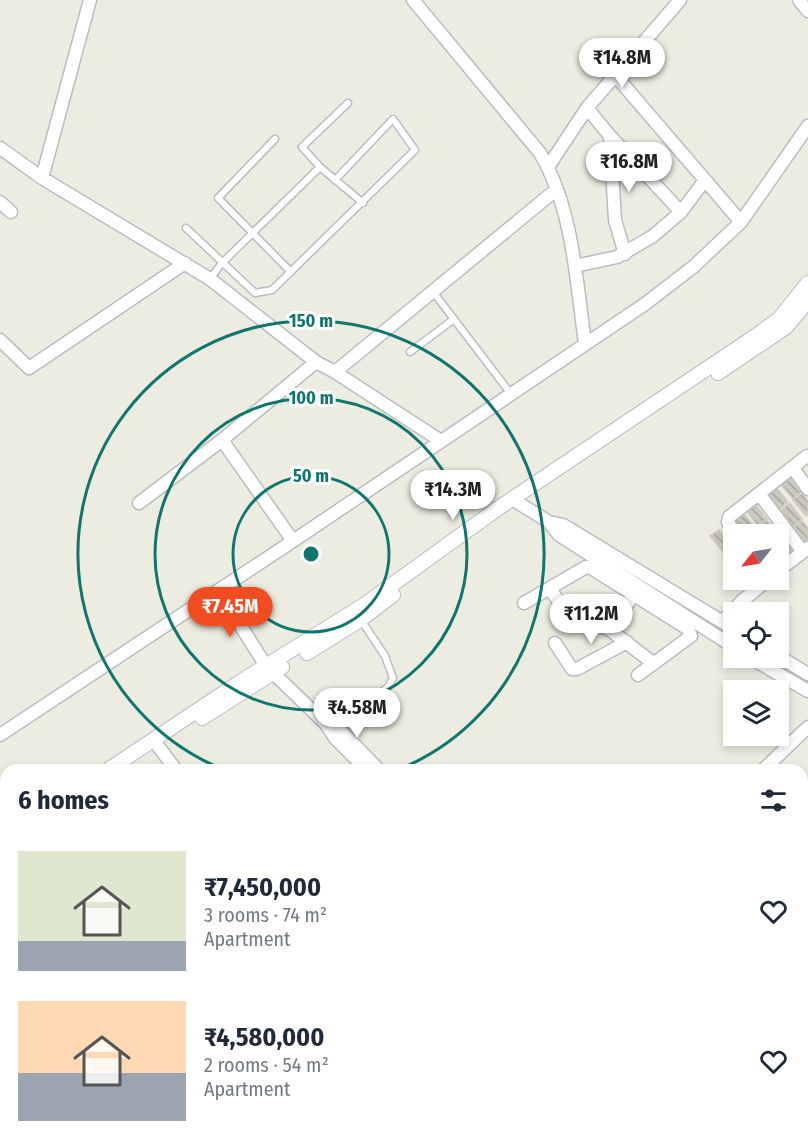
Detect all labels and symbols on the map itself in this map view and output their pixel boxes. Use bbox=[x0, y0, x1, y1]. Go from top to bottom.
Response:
pin: ₹14.8M bbox=[573, 38, 671, 89]
pin: ₹16.8M bbox=[580, 142, 678, 193]
text: 150 m bbox=[289, 310, 333, 332]
text: 100 m bbox=[289, 387, 333, 409]
text: 50 m bbox=[293, 465, 329, 487]
pin: ₹14.3M bbox=[404, 470, 502, 521]
north arrow bbox=[723, 524, 789, 590]
centre of rings bbox=[301, 544, 321, 564]
pin: ₹7.45M bbox=[181, 587, 279, 638]
pin: ₹11.2M bbox=[542, 594, 640, 645]
pin: ₹4.58M bbox=[308, 688, 406, 739]

